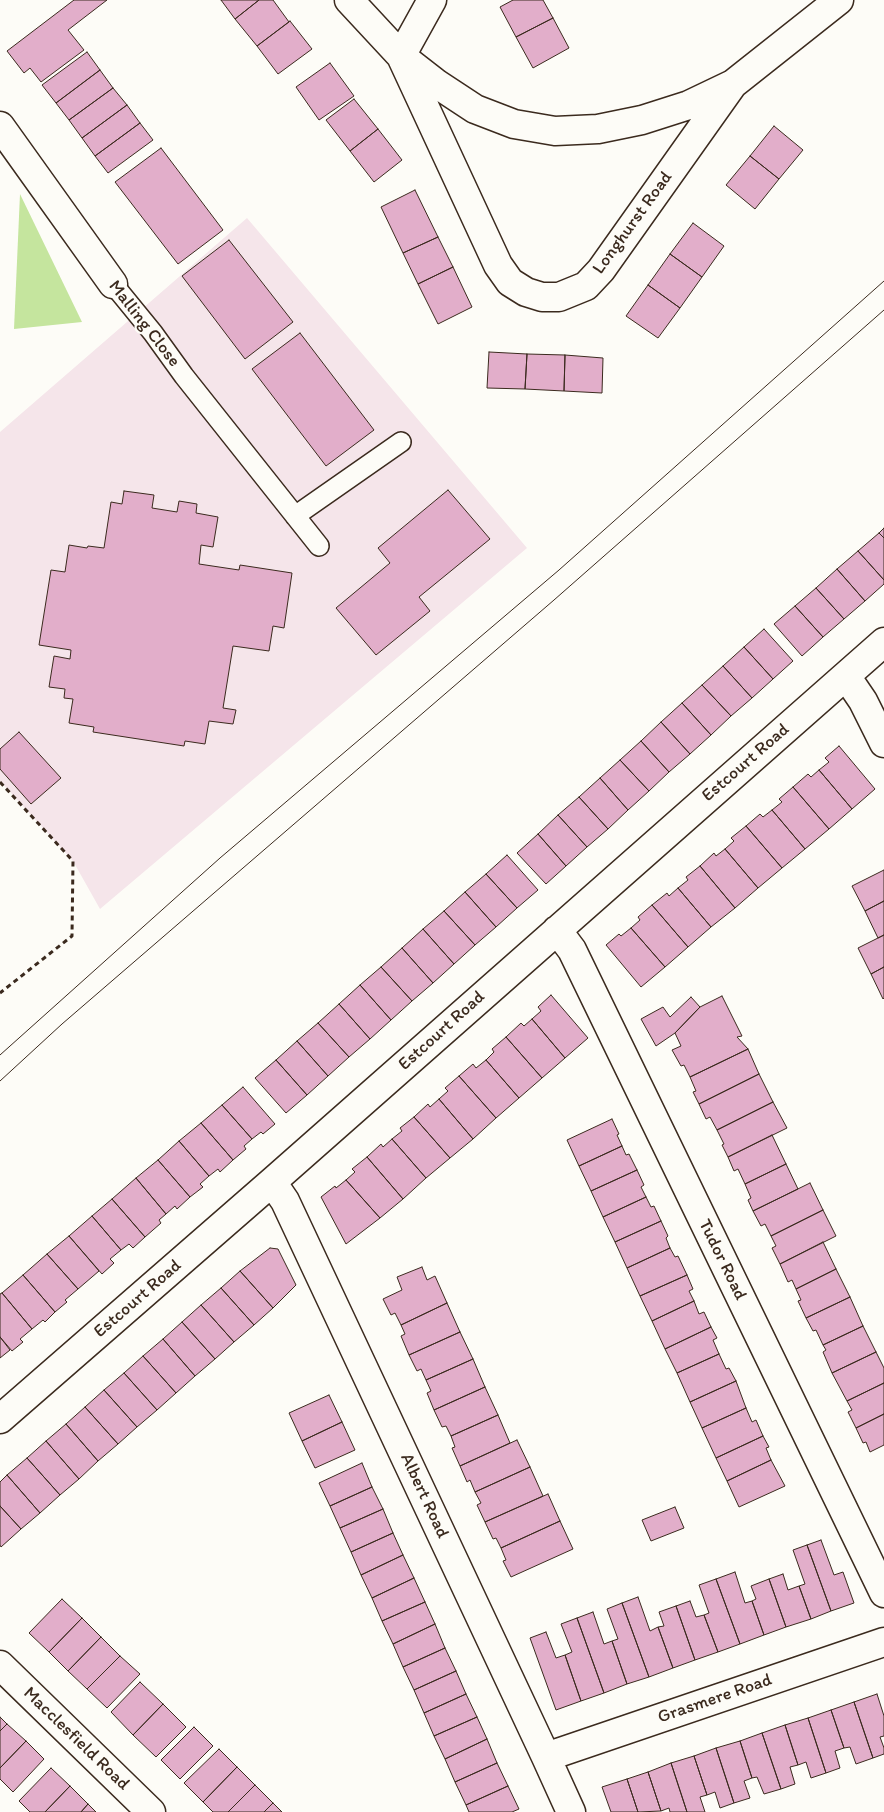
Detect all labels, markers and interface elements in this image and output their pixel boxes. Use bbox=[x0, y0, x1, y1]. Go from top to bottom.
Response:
street label: Longhurst Road bbox=[588, 167, 678, 279]
street label: Malling Close bbox=[103, 276, 185, 372]
street label: Estcourt Road bbox=[698, 719, 794, 807]
street label: Estcourt Road bbox=[394, 987, 490, 1075]
street label: Tudor Road bbox=[693, 1216, 751, 1304]
street label: Estcourt Road bbox=[90, 1255, 186, 1343]
street label: Albert Road bbox=[395, 1450, 453, 1542]
street label: Grasmere Road bbox=[655, 1669, 775, 1729]
street label: Macclesfield Road bbox=[18, 1683, 134, 1795]

